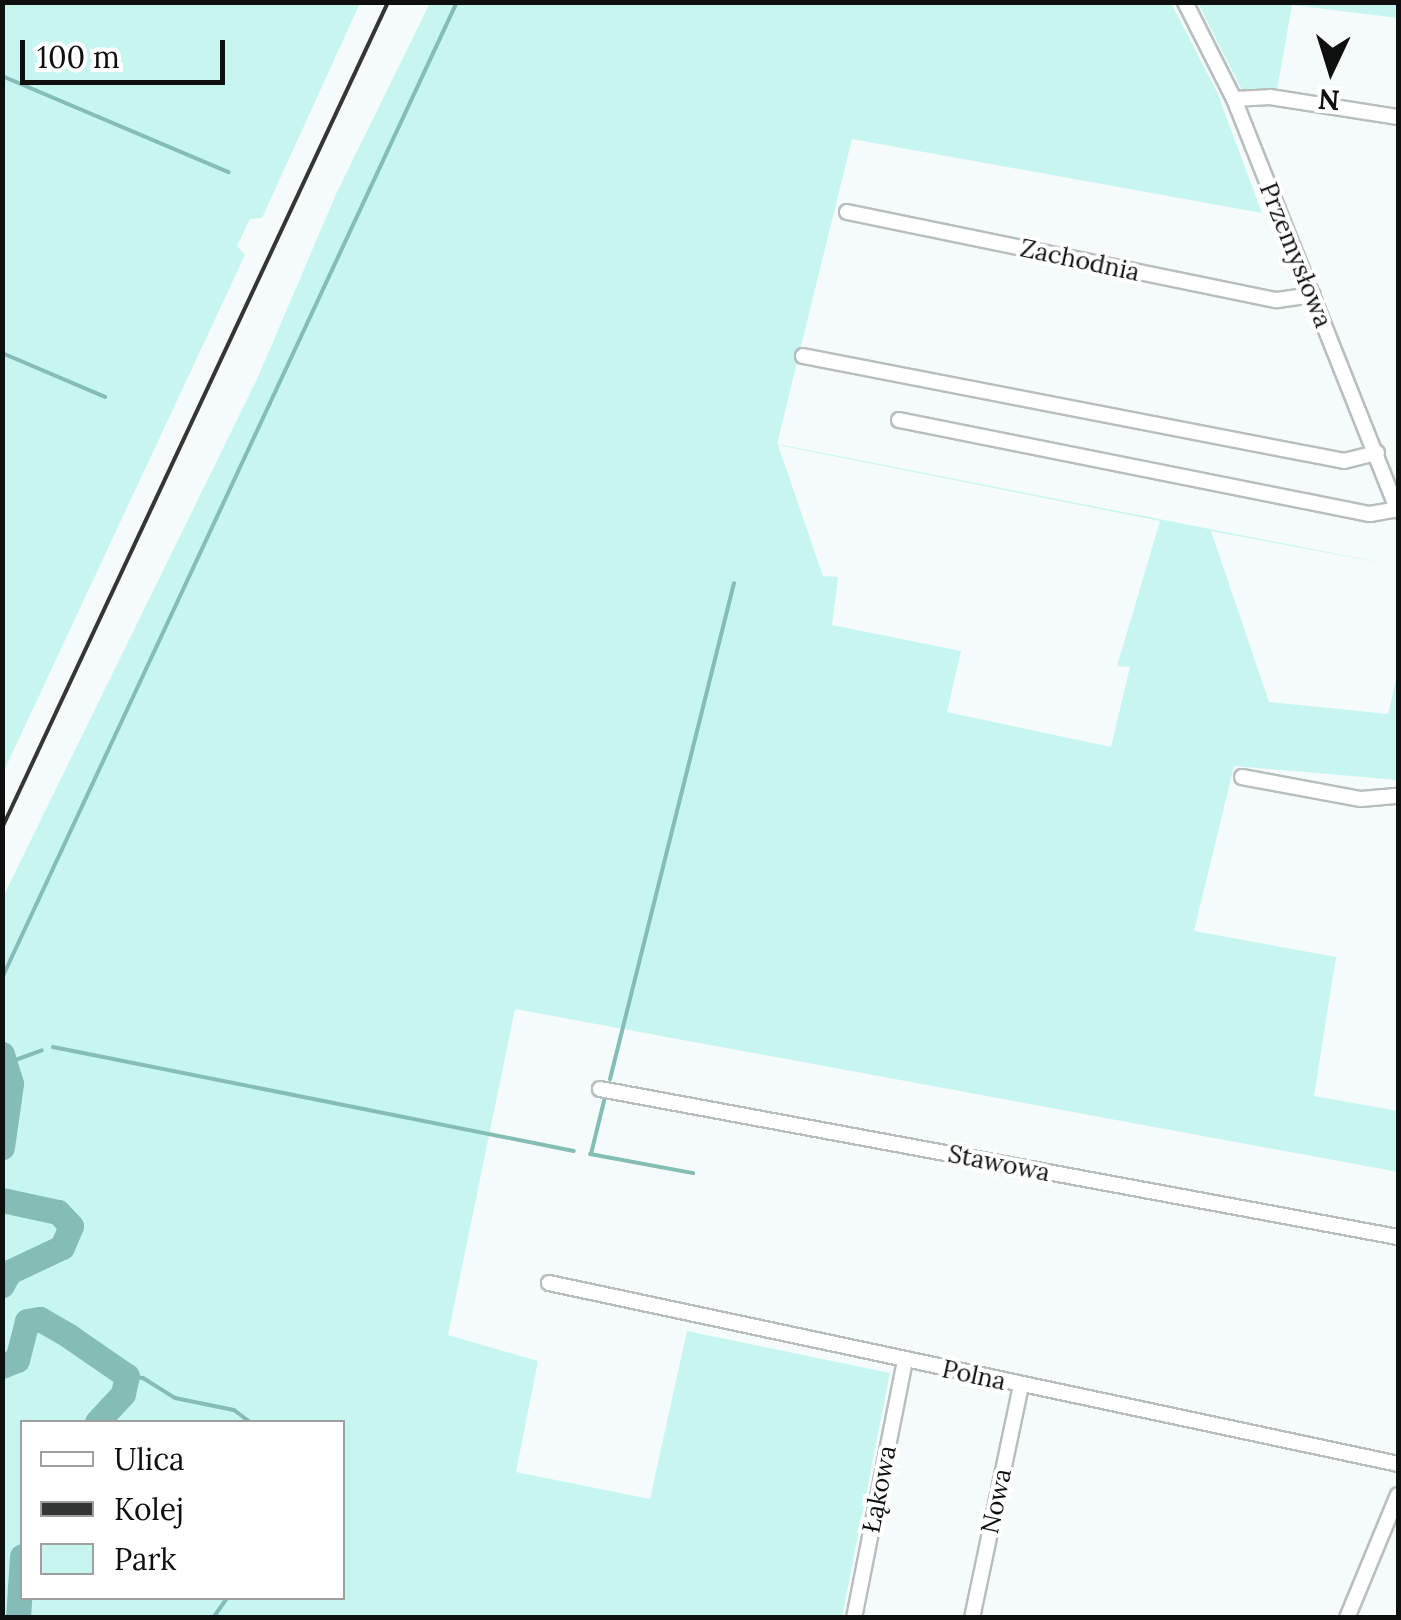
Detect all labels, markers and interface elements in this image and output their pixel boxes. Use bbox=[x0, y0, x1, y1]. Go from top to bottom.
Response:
scale bar bbox=[25, 20, 230, 82]
north arrow bbox=[1281, 20, 1381, 120]
text: 100 m bbox=[37, 38, 120, 76]
text: N bbox=[1317, 81, 1341, 119]
street label: Przemysłowa bbox=[1253, 178, 1339, 332]
street label: Zachodnia bbox=[1018, 233, 1142, 287]
street label: Stawowa bbox=[946, 1138, 1052, 1188]
street label: Polna bbox=[939, 1354, 1009, 1396]
legend bbox=[20, 1420, 345, 1600]
text: Ulica bbox=[114, 1440, 185, 1478]
street label: Łąkowa bbox=[856, 1443, 902, 1535]
street label: Nowa bbox=[974, 1466, 1018, 1536]
text: Kolej bbox=[114, 1490, 184, 1528]
text: Park bbox=[114, 1540, 176, 1578]

